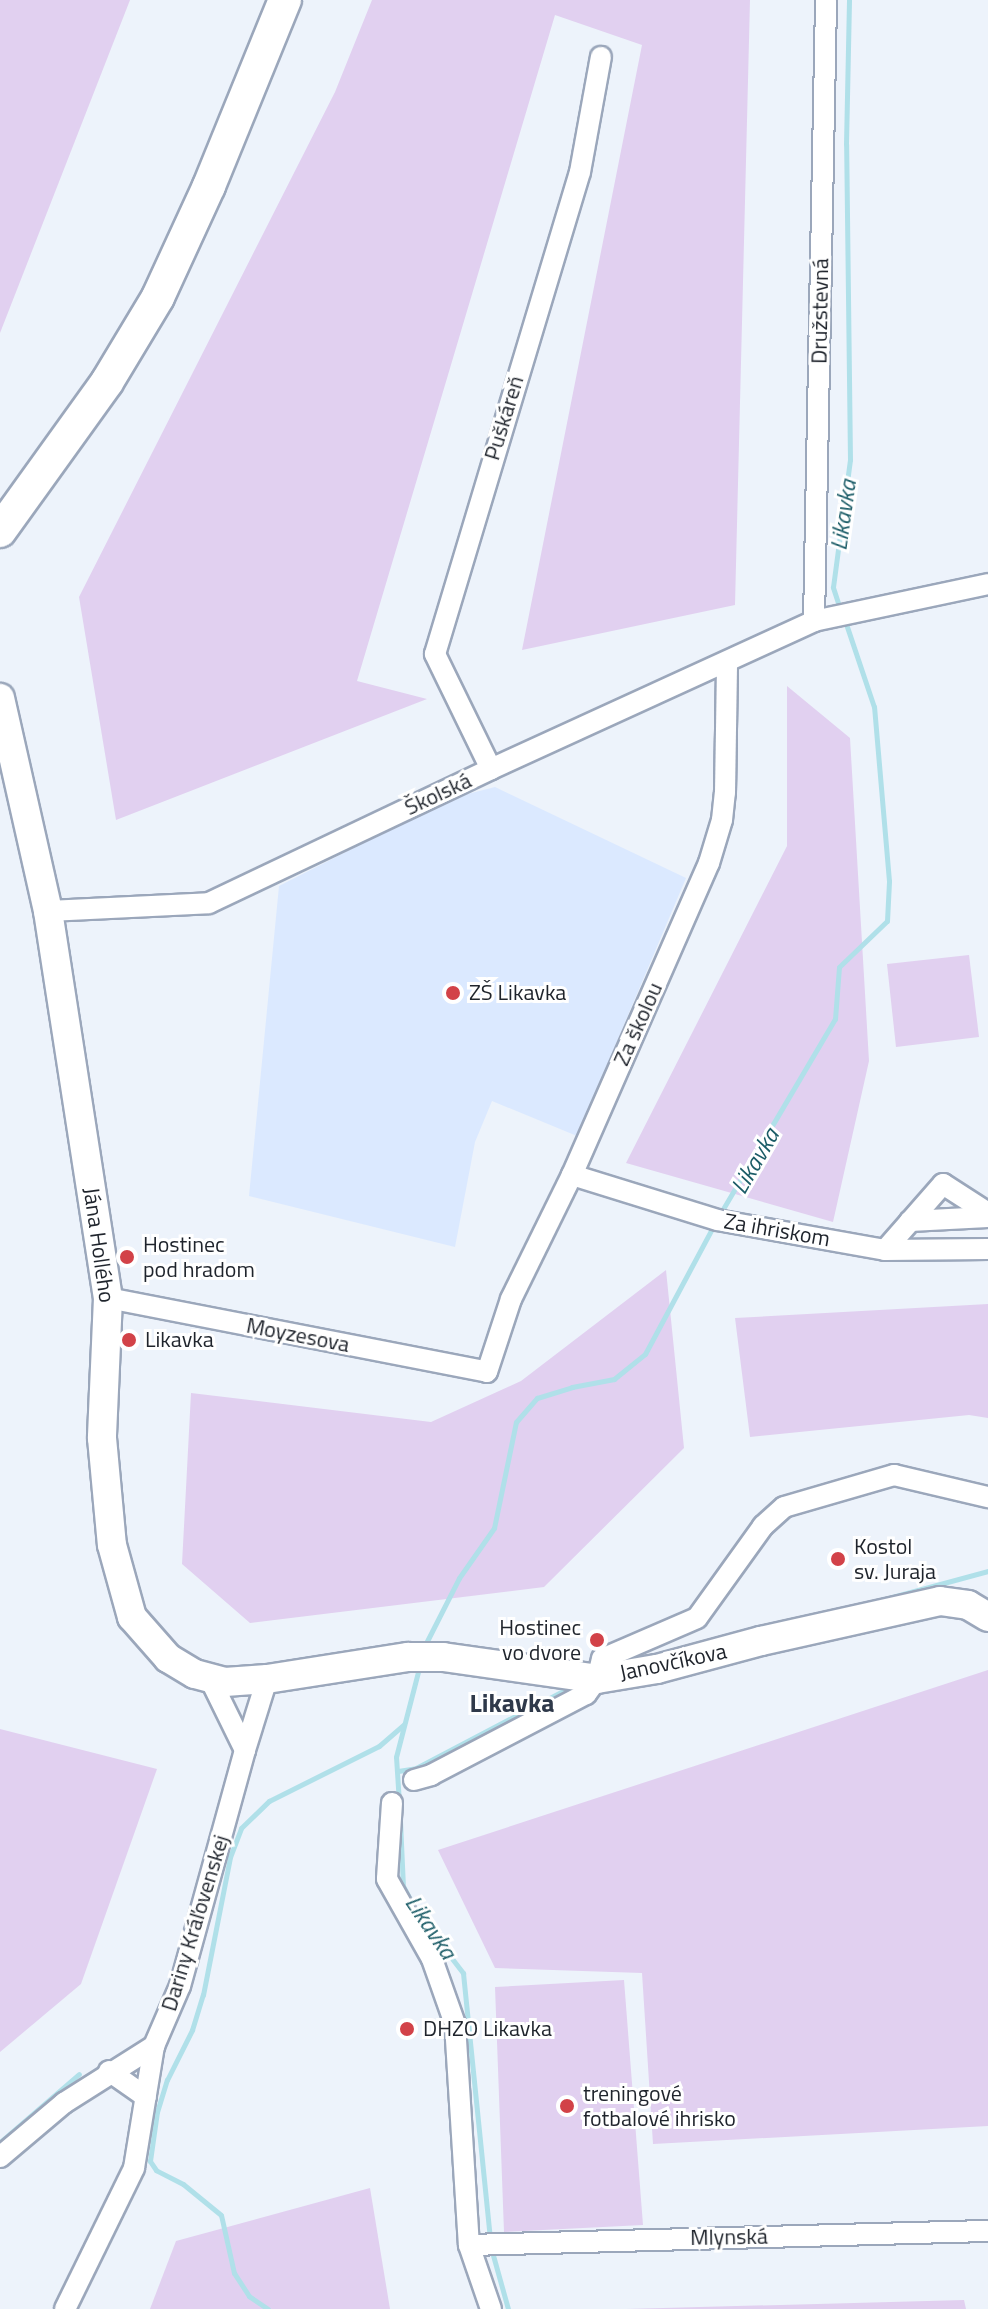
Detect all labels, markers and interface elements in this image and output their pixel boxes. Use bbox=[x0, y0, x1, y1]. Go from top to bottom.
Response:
street label: Družstevná bbox=[806, 258, 834, 364]
street label: Puškáreň bbox=[479, 373, 529, 463]
water label: Likavka bbox=[824, 478, 862, 552]
street label: Školská bbox=[400, 767, 476, 821]
street label: Za školou bbox=[608, 978, 668, 1070]
place label: ZŠ Likavka bbox=[469, 980, 566, 1006]
marker: ZŠ Likavka bbox=[444, 984, 462, 1002]
water label: Likavka bbox=[725, 1123, 785, 1199]
street label: Jána Hollého bbox=[78, 1186, 120, 1304]
street label: Za ihriskom bbox=[722, 1208, 832, 1252]
place label: Hostinec pod hradom bbox=[143, 1231, 255, 1282]
marker: Hostinec pod hradom bbox=[118, 1248, 136, 1266]
street label: Moyzesova bbox=[244, 1312, 352, 1358]
place label: Likavka bbox=[145, 1327, 214, 1353]
marker: Likavka bbox=[120, 1331, 138, 1349]
place label: Kostol sv. Juraja bbox=[854, 1533, 936, 1584]
marker: Kostol sv. Juraja bbox=[829, 1550, 847, 1568]
place label: Hostinec vo dvore bbox=[499, 1614, 581, 1666]
marker: Hostinec vo dvore bbox=[588, 1631, 606, 1649]
street label: Janovčíkova bbox=[617, 1638, 729, 1686]
district label: Likavka bbox=[469, 1687, 555, 1719]
street label: Dariny Kráľovenskej bbox=[156, 1832, 234, 2014]
water label: Likavka bbox=[399, 1890, 463, 1964]
place label: DHZO Likavka bbox=[423, 2016, 552, 2042]
marker: DHZO Likavka bbox=[398, 2020, 416, 2038]
place label: treningové fotbalové ihrisko bbox=[583, 2080, 736, 2132]
marker: treningové fotbalové ihrisko bbox=[558, 2097, 576, 2115]
street label: Mlynská bbox=[690, 2223, 768, 2251]

